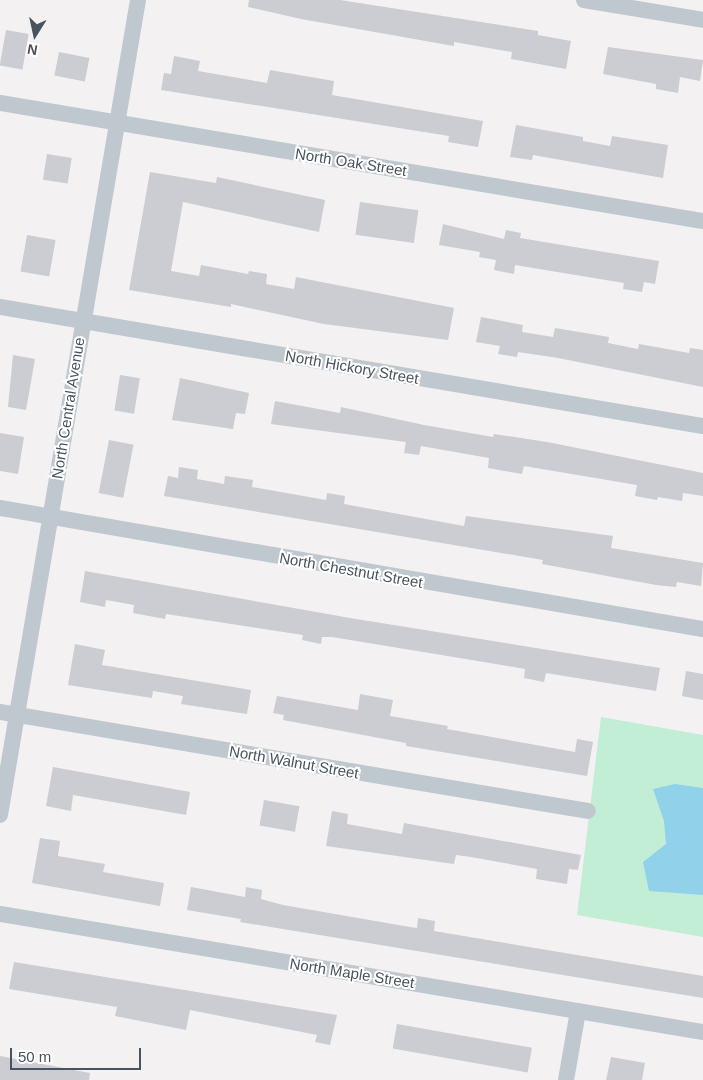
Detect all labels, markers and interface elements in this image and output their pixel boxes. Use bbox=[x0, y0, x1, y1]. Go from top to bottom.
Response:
north arrow bbox=[10, 10, 60, 60]
text: N bbox=[26, 41, 39, 59]
street label: North Oak Street bbox=[294, 144, 408, 180]
street label: North Central Avenue bbox=[48, 335, 88, 481]
street label: North Hickory Street bbox=[284, 346, 420, 388]
street label: North Chestnut Street bbox=[278, 549, 424, 591]
street label: North Walnut Street bbox=[228, 742, 360, 782]
street label: North Maple Street bbox=[288, 954, 416, 992]
scale bar bbox=[12, 1038, 144, 1070]
text: 50 m bbox=[18, 1048, 51, 1065]

